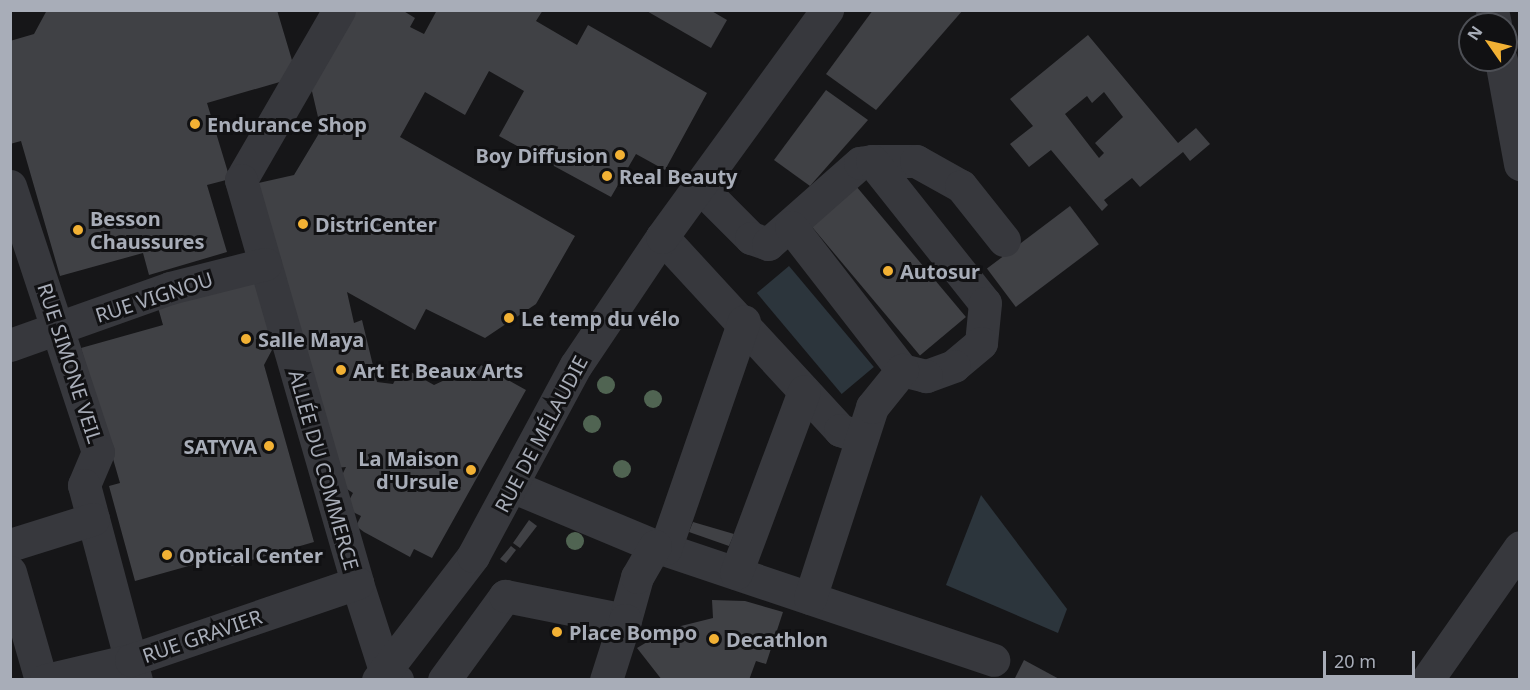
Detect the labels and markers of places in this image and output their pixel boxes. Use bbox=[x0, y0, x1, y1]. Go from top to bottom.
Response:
place label: Endurance Shop bbox=[207, 112, 367, 136]
marker: Endurance Shop bbox=[188, 117, 202, 131]
place label: Boy Diffusion bbox=[475, 143, 608, 167]
marker: Boy Diffusion bbox=[613, 148, 627, 162]
place label: Real Beauty bbox=[619, 164, 738, 188]
marker: Real Beauty bbox=[600, 169, 614, 183]
place label: Besson Chaussures bbox=[90, 207, 204, 254]
place label: DistriCenter bbox=[315, 212, 437, 236]
marker: DistriCenter bbox=[296, 217, 310, 231]
marker: Besson Chaussures bbox=[71, 223, 85, 237]
place label: Autosur bbox=[900, 259, 980, 283]
marker: Autosur bbox=[881, 264, 895, 278]
place label: Le temp du vélo bbox=[521, 306, 680, 330]
marker: Le temp du vélo bbox=[502, 311, 516, 325]
place label: Salle Maya bbox=[258, 327, 364, 351]
marker: Salle Maya bbox=[239, 332, 253, 346]
place label: Art Et Beaux Arts bbox=[353, 358, 523, 382]
marker: Art Et Beaux Arts bbox=[334, 363, 348, 377]
place label: SATYVA bbox=[183, 434, 257, 458]
marker: SATYVA bbox=[262, 439, 276, 453]
place label: La Maison d'Ursule bbox=[358, 446, 459, 493]
marker: La Maison d'Ursule bbox=[464, 463, 478, 477]
place label: Optical Center bbox=[179, 543, 323, 567]
marker: Optical Center bbox=[160, 548, 174, 562]
place label: Place Bompo bbox=[569, 620, 697, 644]
marker: Place Bompo bbox=[550, 625, 564, 639]
place label: Decathlon bbox=[726, 627, 828, 651]
marker: Decathlon bbox=[707, 632, 721, 646]

